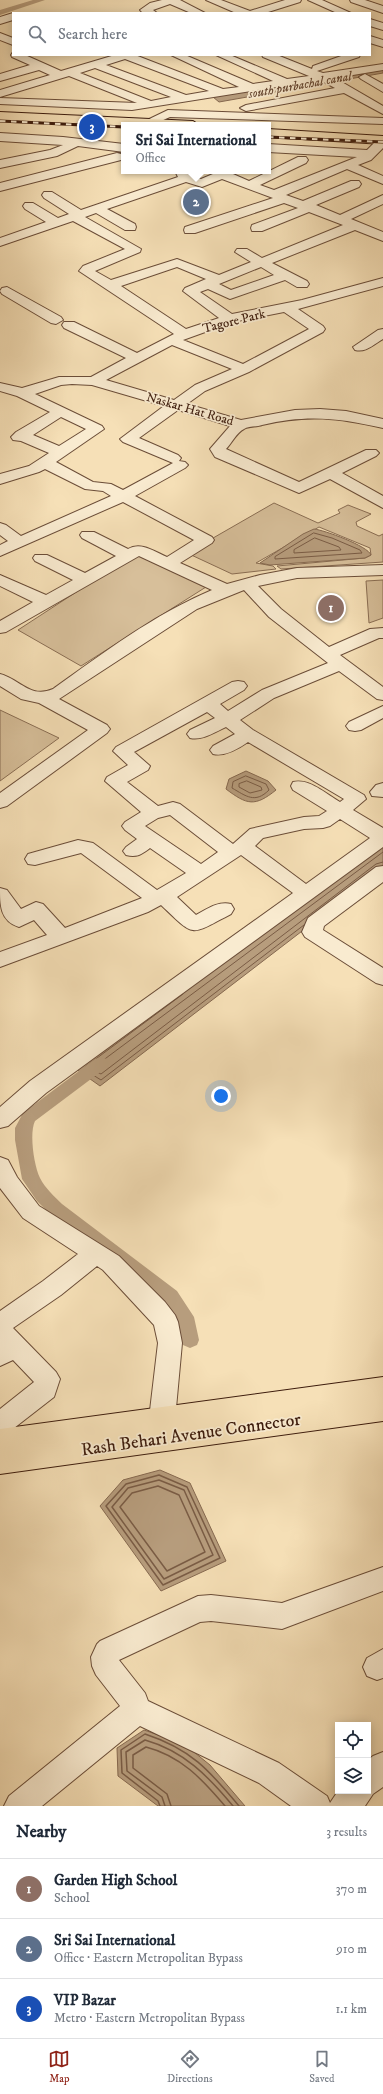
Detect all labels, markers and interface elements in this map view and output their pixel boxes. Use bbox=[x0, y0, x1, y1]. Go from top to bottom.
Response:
search box bbox=[12, 12, 371, 56]
icon: search bbox=[26, 23, 48, 45]
text: Search here bbox=[58, 25, 127, 44]
water label: south purbachal canal bbox=[246, 68, 354, 102]
pin: 3 bbox=[79, 112, 105, 142]
popup bbox=[121, 122, 271, 174]
text: Sri Sai International bbox=[135, 131, 257, 150]
text: Office bbox=[135, 150, 166, 166]
pin: 2 bbox=[183, 187, 209, 217]
street label: Tagore Park bbox=[201, 305, 268, 337]
street label: Naskar Hat Road bbox=[144, 389, 236, 429]
pin: 1 bbox=[318, 593, 344, 623]
your location bbox=[211, 1086, 231, 1106]
street label: Rash Behari Avenue Connector bbox=[80, 1409, 303, 1461]
map controls bbox=[335, 1722, 371, 1794]
button: locate bbox=[335, 1722, 371, 1758]
button: layers bbox=[335, 1758, 371, 1794]
text: Nearby bbox=[16, 1821, 66, 1843]
text: 3 results bbox=[326, 1824, 367, 1840]
text: Garden High School bbox=[54, 1871, 177, 1890]
text: 1 bbox=[27, 1881, 31, 1897]
text: 370 m bbox=[336, 1881, 367, 1897]
text: School bbox=[54, 1890, 90, 1906]
text: Sri Sai International bbox=[54, 1931, 175, 1950]
text: 2 bbox=[26, 1941, 32, 1957]
text: 910 m bbox=[336, 1941, 367, 1957]
text: Office · Eastern Metropolitan Bypass bbox=[54, 1950, 243, 1966]
text: VIP Bazar bbox=[54, 1991, 116, 2010]
text: 3 bbox=[27, 2001, 31, 2017]
text: 1.1 km bbox=[335, 2001, 367, 2017]
text: Metro · Eastern Metropolitan Bypass bbox=[54, 2010, 245, 2026]
tab: Map bbox=[48, 2048, 70, 2086]
tab: Directions bbox=[167, 2048, 213, 2086]
tab: Saved bbox=[309, 2048, 335, 2086]

